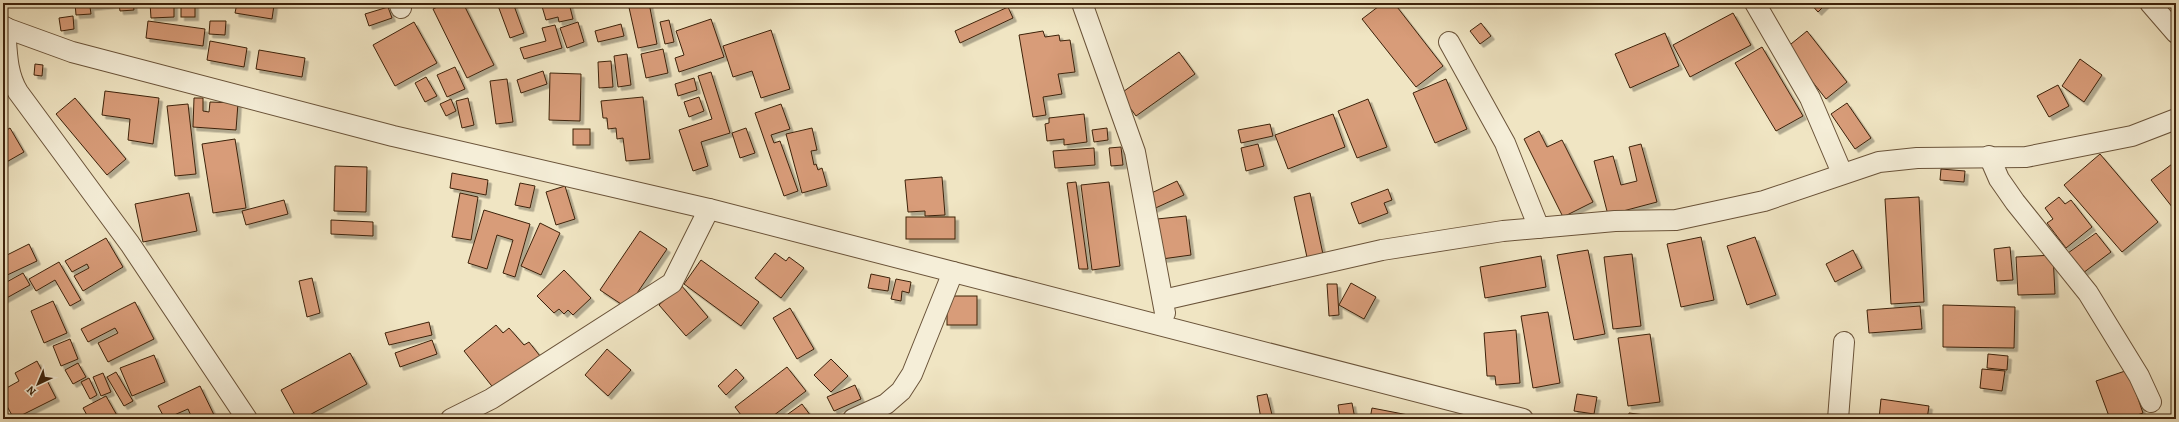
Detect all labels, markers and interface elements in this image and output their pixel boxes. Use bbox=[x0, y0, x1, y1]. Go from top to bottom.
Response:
north arrow bbox=[18, 364, 58, 404]
text: N bbox=[23, 383, 39, 399]

